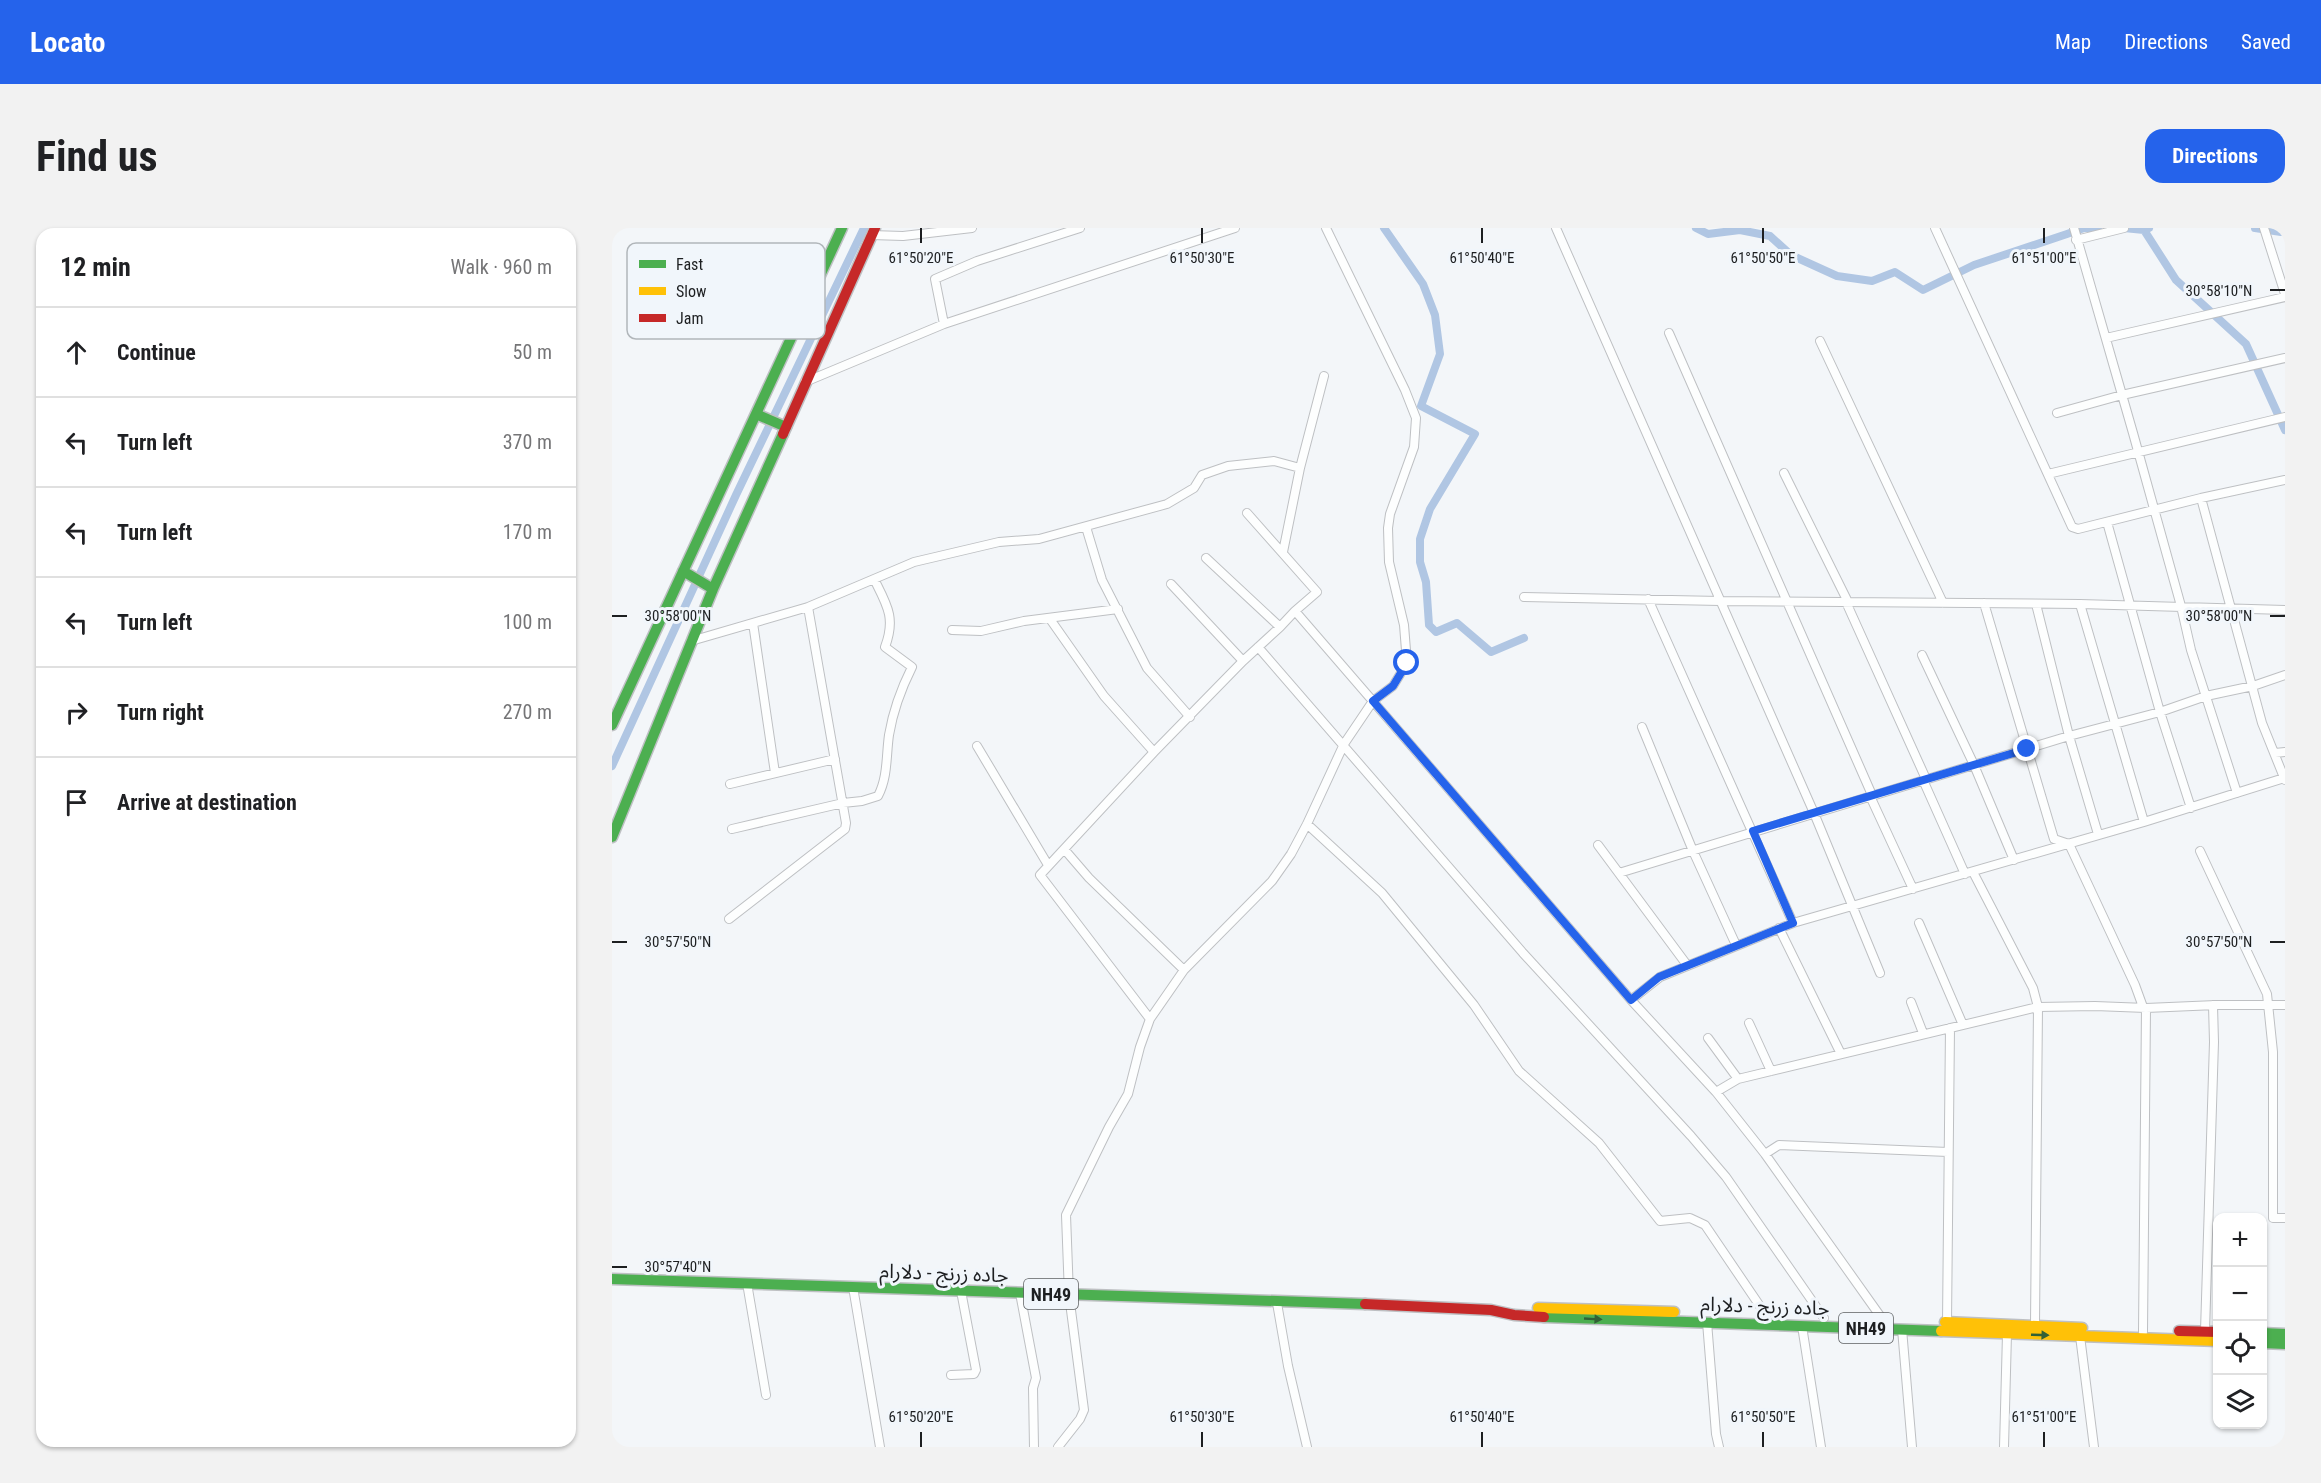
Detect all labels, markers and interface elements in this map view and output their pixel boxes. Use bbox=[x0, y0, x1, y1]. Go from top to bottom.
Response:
text: Locato bbox=[30, 26, 106, 59]
text: Map bbox=[2055, 30, 2091, 54]
text: Directions bbox=[2124, 30, 2208, 54]
text: Saved bbox=[2241, 30, 2291, 54]
button: Directions bbox=[2145, 129, 2285, 183]
text: Find us bbox=[36, 132, 157, 181]
legend bbox=[627, 243, 825, 339]
text: 61°50'20"E bbox=[889, 249, 953, 267]
text: 61°50'30"E bbox=[1170, 249, 1234, 267]
text: 61°50'40"E bbox=[1450, 249, 1514, 267]
text: 61°50'50"E bbox=[1731, 249, 1795, 267]
text: 61°51'00"E bbox=[2012, 249, 2076, 267]
text: 12 min bbox=[60, 252, 131, 282]
text: Walk · 960 m bbox=[451, 255, 552, 279]
text: Fast bbox=[676, 255, 703, 274]
text: Slow bbox=[676, 282, 706, 301]
text: 30°58'10"N bbox=[2186, 282, 2252, 300]
text: Jam bbox=[676, 309, 703, 328]
icon: ahead bbox=[60, 336, 93, 369]
text: Continue bbox=[117, 340, 196, 365]
text: 50 m bbox=[513, 340, 552, 364]
icon: left bbox=[60, 426, 93, 459]
text: Turn left bbox=[117, 430, 192, 455]
text: 370 m bbox=[503, 430, 552, 454]
icon: left bbox=[60, 516, 93, 549]
text: Turn left bbox=[117, 520, 192, 545]
text: 170 m bbox=[503, 520, 552, 544]
icon: left bbox=[60, 606, 93, 639]
text: 30°58'00"N bbox=[645, 607, 711, 625]
text: 30°58'00"N bbox=[2186, 607, 2252, 625]
text: Turn left bbox=[117, 610, 192, 635]
text: 100 m bbox=[503, 610, 552, 634]
route start bbox=[1393, 649, 1419, 675]
icon: right bbox=[60, 696, 93, 729]
text: Turn right bbox=[117, 700, 204, 725]
text: 270 m bbox=[503, 700, 552, 724]
route end bbox=[2013, 735, 2039, 761]
icon: arrive bbox=[60, 786, 93, 819]
text: Arrive at destination bbox=[117, 790, 297, 815]
text: 30°57'50"N bbox=[645, 933, 711, 951]
text: 30°57'50"N bbox=[2186, 933, 2252, 951]
map controls bbox=[2213, 1213, 2267, 1429]
button: + bbox=[2213, 1213, 2267, 1267]
text: 30°57'40"N bbox=[645, 1258, 711, 1276]
street label: جاده زرنج - دلارام bbox=[879, 1259, 1009, 1290]
button: − bbox=[2213, 1267, 2267, 1321]
road number: NH49 bbox=[1024, 1279, 1078, 1309]
street label: جاده زرنج - دلارام bbox=[1700, 1292, 1830, 1323]
road number: NH49 bbox=[1839, 1313, 1893, 1343]
one-way arrow bbox=[1584, 1315, 1603, 1324]
button: locate bbox=[2213, 1321, 2267, 1375]
one-way arrow bbox=[2031, 1331, 2050, 1340]
button: layers bbox=[2213, 1375, 2267, 1429]
text: 61°50'20"E bbox=[889, 1408, 953, 1426]
text: 61°50'30"E bbox=[1170, 1408, 1234, 1426]
text: 61°50'40"E bbox=[1450, 1408, 1514, 1426]
text: 61°50'50"E bbox=[1731, 1408, 1795, 1426]
text: 61°51'00"E bbox=[2012, 1408, 2076, 1426]

